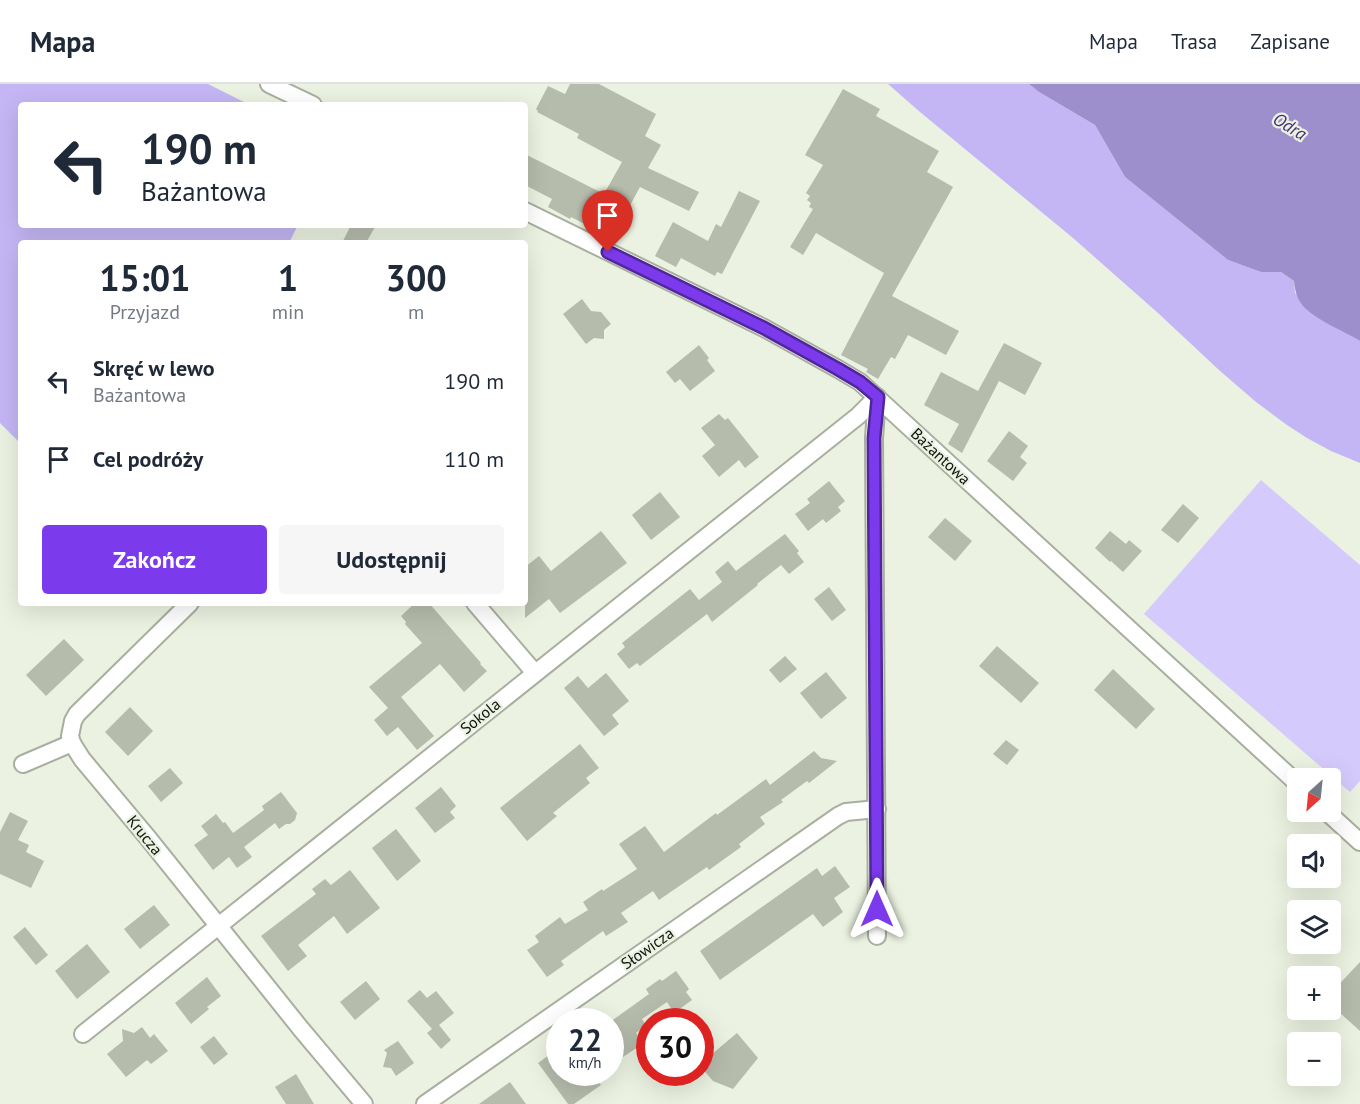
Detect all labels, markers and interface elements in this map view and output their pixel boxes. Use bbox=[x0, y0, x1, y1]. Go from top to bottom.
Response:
text: Mapa bbox=[30, 23, 95, 60]
text: Mapa bbox=[1089, 28, 1138, 55]
text: Trasa bbox=[1171, 28, 1217, 55]
text: Zapisane bbox=[1250, 28, 1330, 55]
water label: Odra bbox=[1269, 107, 1311, 145]
text: 190 m bbox=[141, 121, 257, 176]
icon: left bbox=[42, 126, 120, 204]
text: Bażantowa bbox=[141, 174, 267, 208]
pin bbox=[582, 190, 633, 252]
icon: arrive bbox=[591, 199, 624, 232]
text: 15:01 bbox=[99, 254, 191, 301]
text: 1 bbox=[278, 254, 298, 301]
text: 300 bbox=[386, 254, 447, 301]
text: Przyjazd bbox=[110, 299, 180, 325]
text: min bbox=[272, 299, 304, 325]
text: m bbox=[408, 299, 424, 325]
text: Skręć w lewo bbox=[93, 354, 214, 382]
icon: left bbox=[42, 365, 75, 398]
text: 190 m bbox=[444, 367, 504, 395]
text: Bażantowa bbox=[93, 382, 186, 408]
street label: Bażantowa bbox=[907, 423, 975, 489]
icon: arrive bbox=[42, 443, 75, 476]
text: Cel podróży bbox=[93, 445, 203, 473]
text: 110 m bbox=[444, 445, 504, 473]
button: Zakończ bbox=[42, 525, 267, 594]
button: Udostępnij bbox=[279, 525, 504, 594]
street label: Sokola bbox=[456, 694, 504, 738]
north arrow bbox=[1287, 768, 1341, 822]
map controls bbox=[1287, 768, 1341, 1086]
street label: Krucza bbox=[123, 811, 167, 859]
button: sound bbox=[1287, 834, 1341, 888]
position arrow bbox=[845, 877, 909, 941]
button: layers bbox=[1287, 900, 1341, 954]
street label: Słowicza bbox=[617, 923, 677, 973]
button: + bbox=[1287, 966, 1341, 1020]
speed limit sign: 30 bbox=[636, 1008, 714, 1086]
text: 22 bbox=[568, 1020, 602, 1059]
button: − bbox=[1287, 1032, 1341, 1086]
text: km/h bbox=[569, 1053, 601, 1072]

